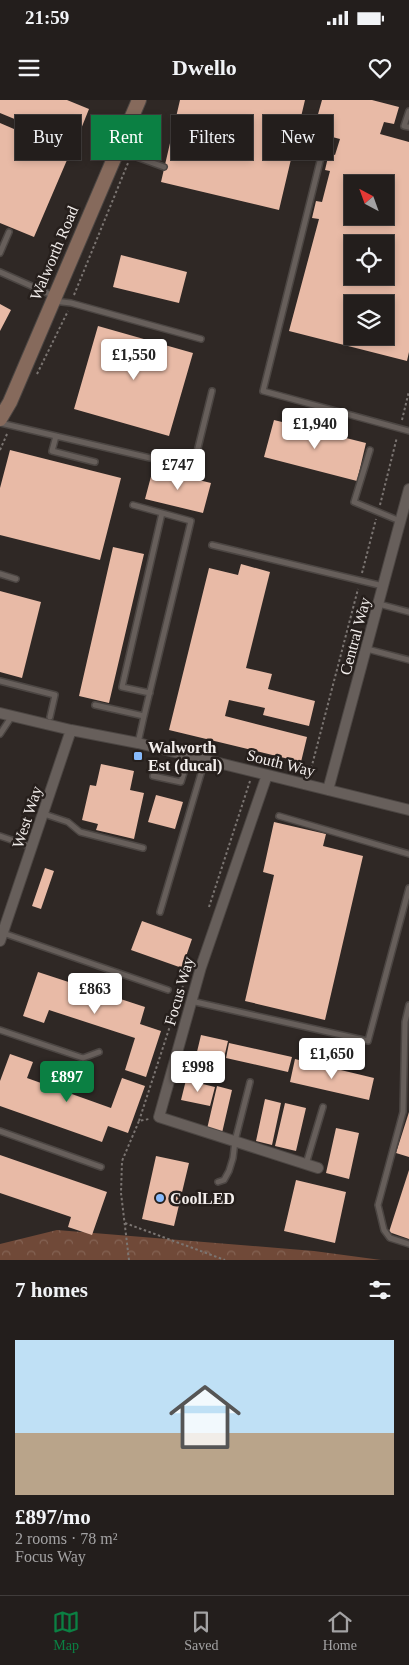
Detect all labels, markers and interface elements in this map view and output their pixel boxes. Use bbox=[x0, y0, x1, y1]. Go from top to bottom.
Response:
text: 21:59 bbox=[25, 7, 69, 28]
icon: menu bbox=[15, 54, 43, 82]
icon: heart bbox=[366, 54, 394, 82]
text: Dwello bbox=[172, 55, 237, 80]
chip: Buy bbox=[15, 115, 81, 160]
chip: Rent bbox=[91, 115, 161, 160]
chip: Filters bbox=[171, 115, 253, 160]
chip: New bbox=[263, 115, 333, 160]
north arrow bbox=[344, 175, 394, 225]
map controls bbox=[344, 175, 394, 345]
street label: Walworth Road bbox=[27, 203, 81, 303]
button: locate bbox=[344, 235, 394, 285]
button: layers bbox=[344, 295, 394, 345]
pin: £1,550 bbox=[93, 338, 175, 381]
text: £1,550 bbox=[112, 346, 156, 363]
pin: £1,940 bbox=[274, 408, 356, 450]
text: £1,940 bbox=[293, 415, 337, 432]
pin: £747 bbox=[148, 448, 208, 491]
text: £747 bbox=[162, 456, 194, 473]
street label: Central Way bbox=[336, 595, 374, 677]
place label: Walworth Est (ducal) bbox=[148, 739, 222, 775]
street label: South Way bbox=[245, 746, 317, 781]
marker: Walworth Est (ducal) bbox=[132, 750, 144, 762]
street label: West Way bbox=[9, 784, 46, 850]
street label: Focus Way bbox=[161, 955, 198, 1028]
pin: £863 bbox=[65, 972, 125, 1015]
text: £863 bbox=[79, 980, 111, 997]
pin: £1,650 bbox=[291, 1038, 373, 1080]
text: £1,650 bbox=[310, 1045, 354, 1062]
pin: £998 bbox=[168, 1050, 228, 1093]
text: £998 bbox=[182, 1058, 214, 1075]
pin: £897 bbox=[37, 1060, 97, 1103]
text: £897 bbox=[51, 1068, 83, 1085]
place label: CoolLED bbox=[170, 1190, 235, 1207]
marker: CoolLED bbox=[154, 1192, 166, 1204]
icon: filters bbox=[366, 1276, 394, 1304]
text: 7 homes bbox=[15, 1278, 88, 1302]
icon: home bbox=[160, 1372, 250, 1462]
text: £897/mo bbox=[15, 1505, 91, 1529]
text: 2 rooms · 78 m² bbox=[15, 1530, 118, 1547]
text: Focus Way bbox=[15, 1548, 86, 1565]
tab: Map bbox=[52, 1608, 80, 1654]
tab: Saved bbox=[184, 1608, 219, 1654]
tab: Home bbox=[323, 1608, 357, 1654]

